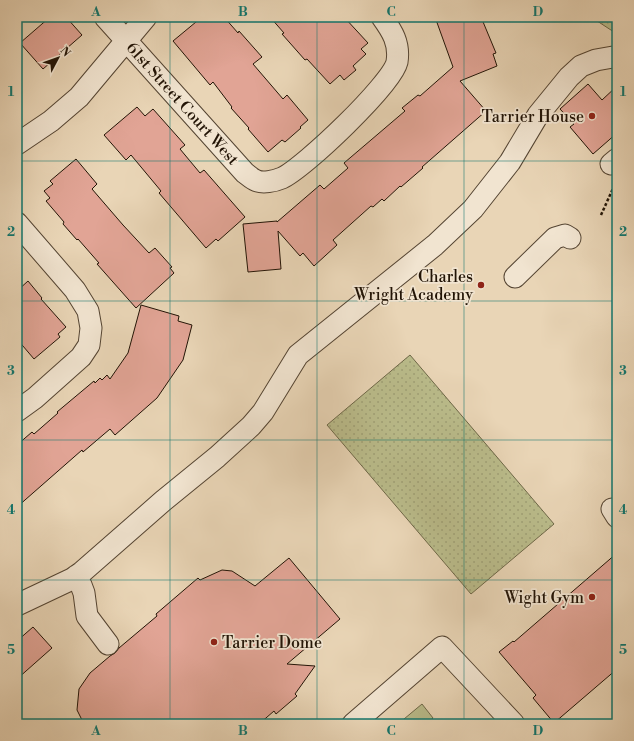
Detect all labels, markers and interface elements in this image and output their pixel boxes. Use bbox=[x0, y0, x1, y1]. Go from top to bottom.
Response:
text: A bbox=[90, 4, 101, 20]
text: B bbox=[238, 4, 248, 20]
text: C bbox=[386, 4, 396, 20]
text: D bbox=[533, 4, 543, 20]
north arrow bbox=[38, 38, 78, 78]
street label: 61st Street Court West bbox=[122, 38, 243, 170]
text: N bbox=[57, 44, 73, 60]
text: 1 bbox=[8, 84, 15, 100]
text: 1 bbox=[620, 84, 627, 100]
place label: Tarrier House bbox=[482, 107, 584, 127]
marker: Tarrier House bbox=[587, 111, 597, 121]
text: 2 bbox=[7, 224, 15, 240]
text: 2 bbox=[619, 224, 627, 240]
place label: Charles Wright Academy bbox=[353, 267, 473, 305]
marker: Charles Wright Academy bbox=[476, 280, 486, 290]
text: 3 bbox=[7, 363, 15, 379]
text: 3 bbox=[619, 363, 627, 379]
text: 4 bbox=[7, 502, 16, 518]
text: 4 bbox=[619, 502, 628, 518]
place label: Wight Gym bbox=[503, 588, 584, 608]
marker: Wight Gym bbox=[587, 592, 597, 602]
place label: Tarrier Dome bbox=[222, 633, 322, 653]
marker: Tarrier Dome bbox=[209, 637, 219, 647]
text: 5 bbox=[7, 642, 15, 658]
text: 5 bbox=[619, 642, 627, 658]
text: A bbox=[90, 723, 101, 739]
text: B bbox=[238, 723, 248, 739]
text: C bbox=[386, 723, 396, 739]
text: D bbox=[533, 723, 543, 739]

